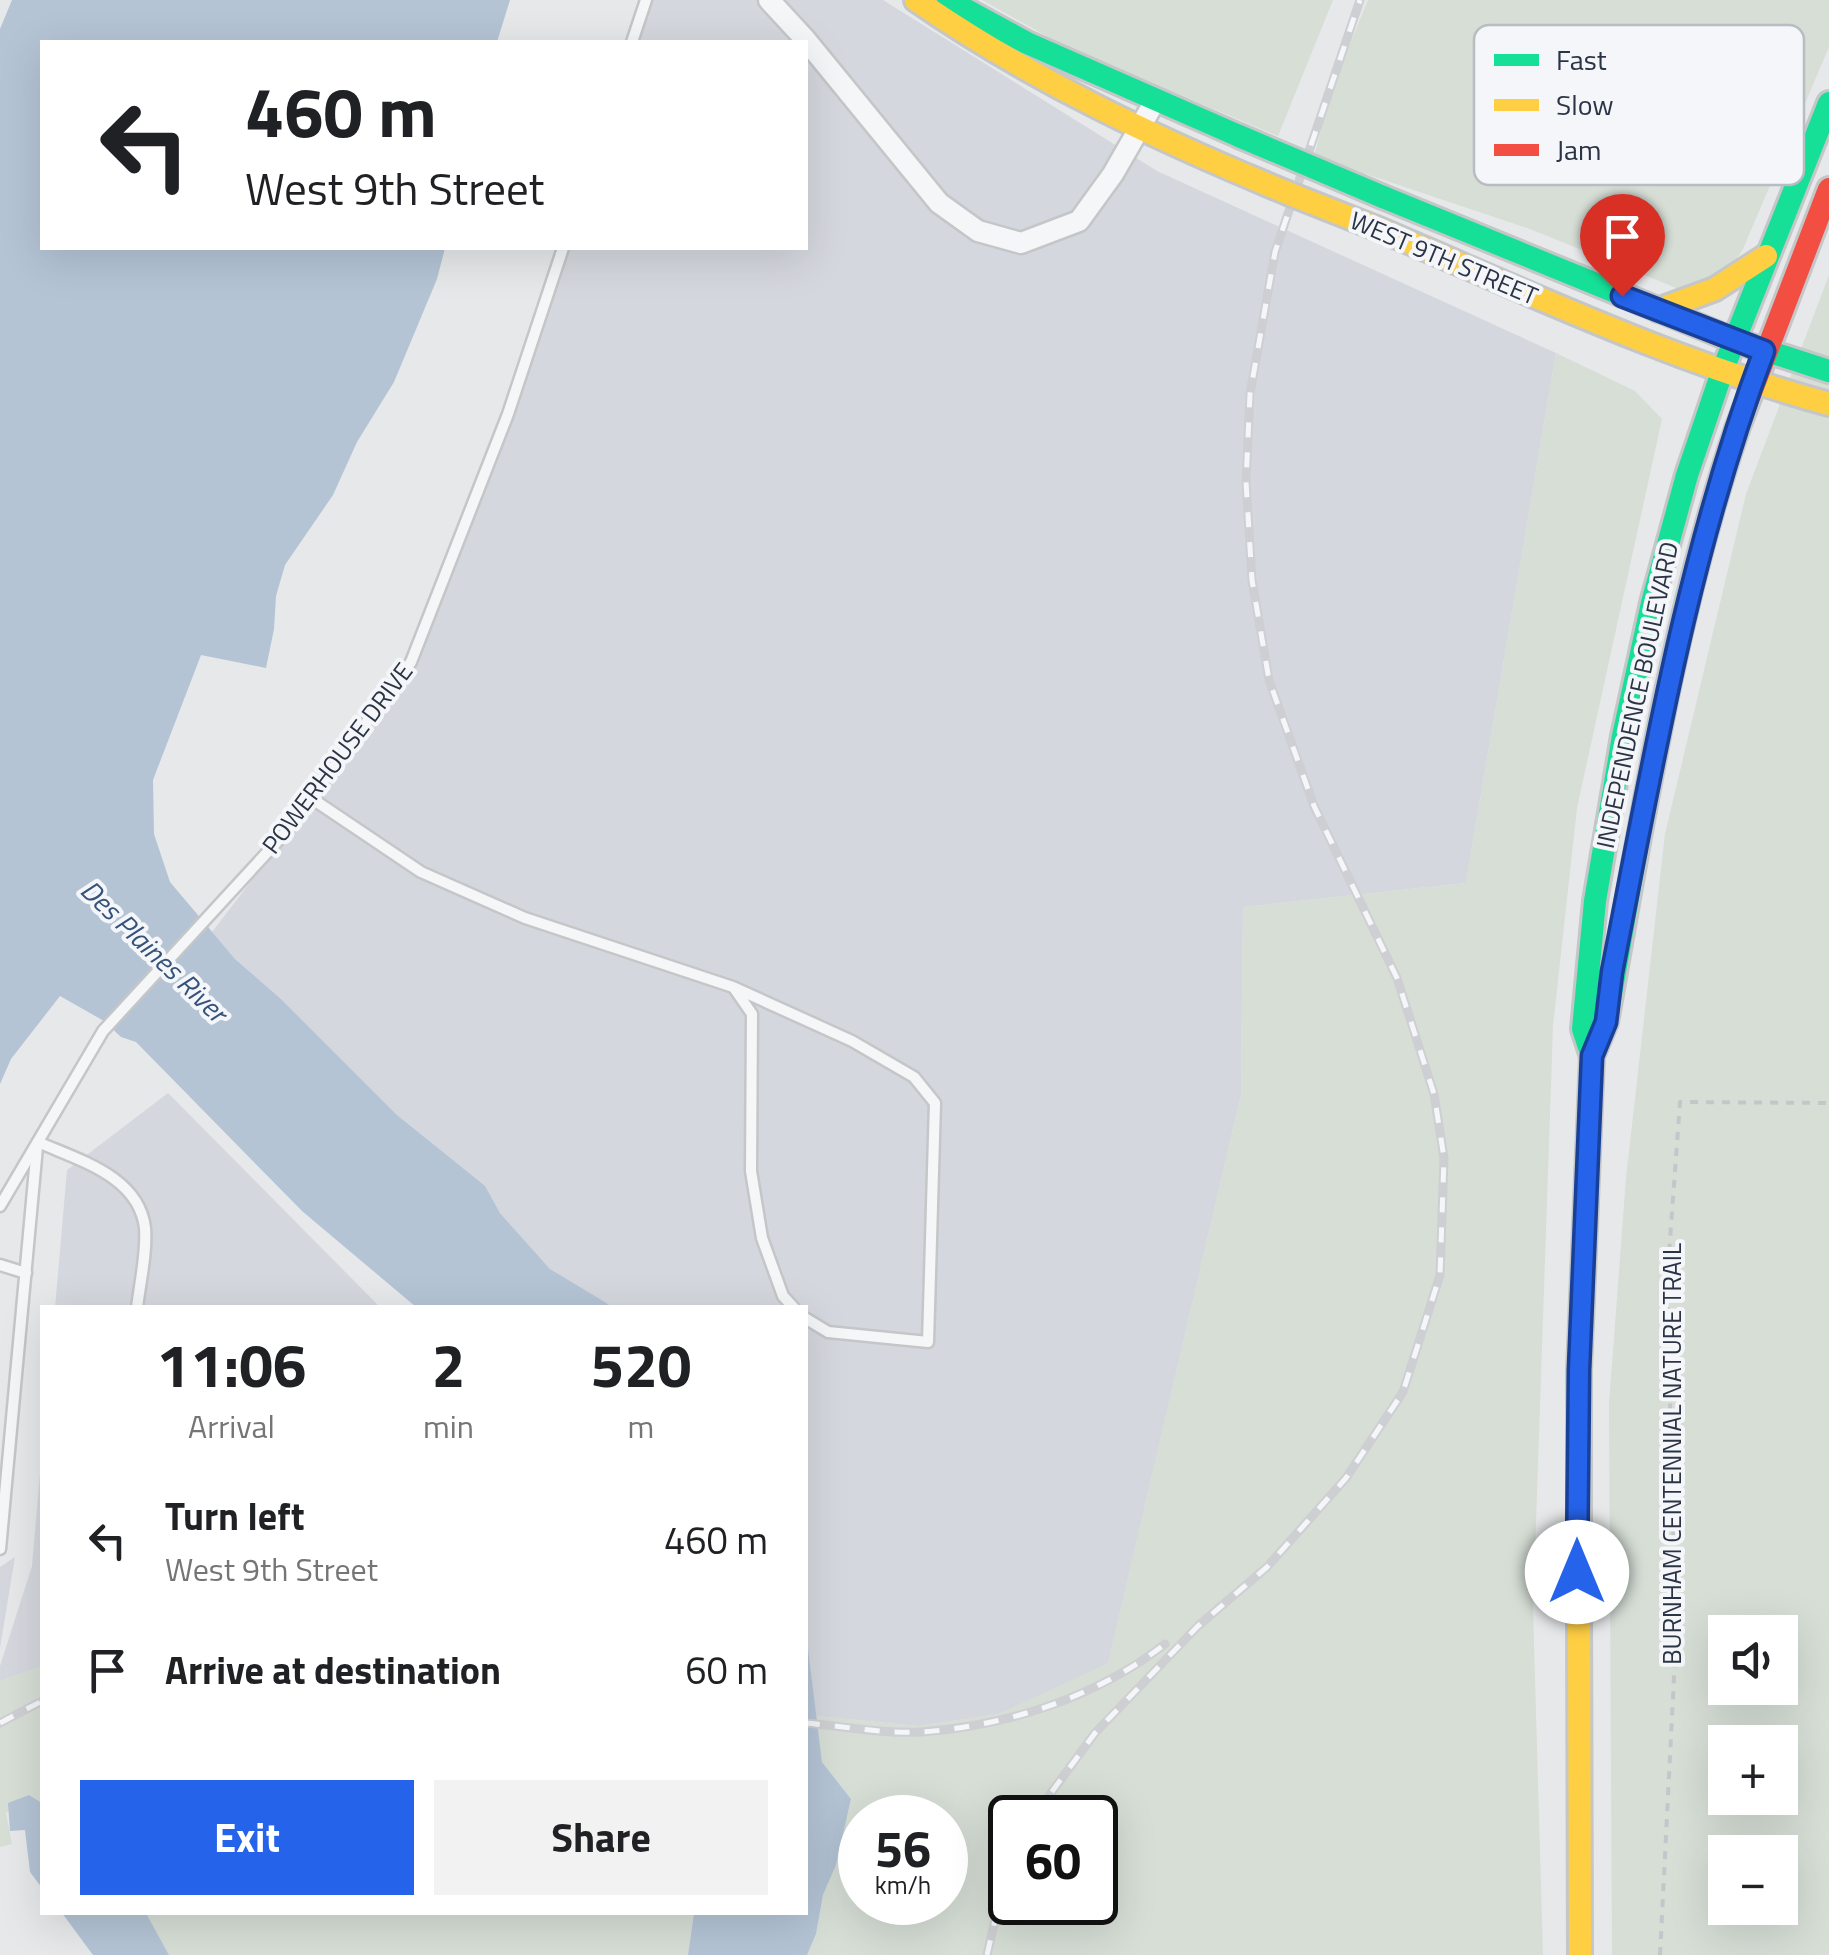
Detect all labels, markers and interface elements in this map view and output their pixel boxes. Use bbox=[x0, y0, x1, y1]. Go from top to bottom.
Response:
legend bbox=[1474, 25, 1804, 185]
text: Fast bbox=[1556, 38, 1607, 81]
text: 460 m bbox=[245, 58, 437, 164]
icon: left bbox=[80, 80, 210, 210]
text: Slow bbox=[1556, 83, 1614, 126]
text: Jam bbox=[1556, 128, 1602, 171]
text: West 9th Street bbox=[245, 154, 544, 222]
pin bbox=[1580, 194, 1665, 297]
street label: WEST 9TH STREET bbox=[1344, 201, 1544, 315]
icon: arrive bbox=[1595, 209, 1650, 264]
street label: INDEPENDENCE BOULEVARD bbox=[1586, 538, 1688, 852]
street label: POWERHOUSE DRIVE bbox=[252, 654, 422, 862]
water label: Des Plaines River bbox=[71, 869, 240, 1034]
street label: BURNHAM CENTENNIAL NATURE TRAIL bbox=[1653, 1243, 1691, 1665]
text: 11:06 bbox=[157, 1319, 306, 1410]
text: 2 bbox=[432, 1319, 465, 1410]
text: 520 bbox=[591, 1319, 691, 1410]
text: Arrival bbox=[188, 1402, 275, 1450]
text: min bbox=[423, 1402, 474, 1450]
text: m bbox=[628, 1402, 654, 1450]
text: Turn left bbox=[165, 1487, 305, 1545]
text: 460 m bbox=[664, 1511, 768, 1569]
icon: left bbox=[80, 1513, 135, 1568]
position arrow bbox=[1525, 1520, 1629, 1624]
text: West 9th Street bbox=[165, 1545, 378, 1593]
map controls bbox=[1708, 1615, 1798, 1925]
button: sound bbox=[1708, 1615, 1798, 1705]
text: Arrive at destination bbox=[165, 1641, 501, 1699]
text: 60 m bbox=[685, 1641, 768, 1699]
icon: arrive bbox=[80, 1643, 135, 1698]
button: + bbox=[1708, 1725, 1798, 1815]
button: Exit bbox=[80, 1780, 414, 1895]
button: Share bbox=[434, 1780, 768, 1895]
speed limit sign: 60 bbox=[988, 1795, 1118, 1925]
text: 56 bbox=[875, 1810, 931, 1886]
button: − bbox=[1708, 1835, 1798, 1925]
text: km/h bbox=[875, 1866, 931, 1904]

